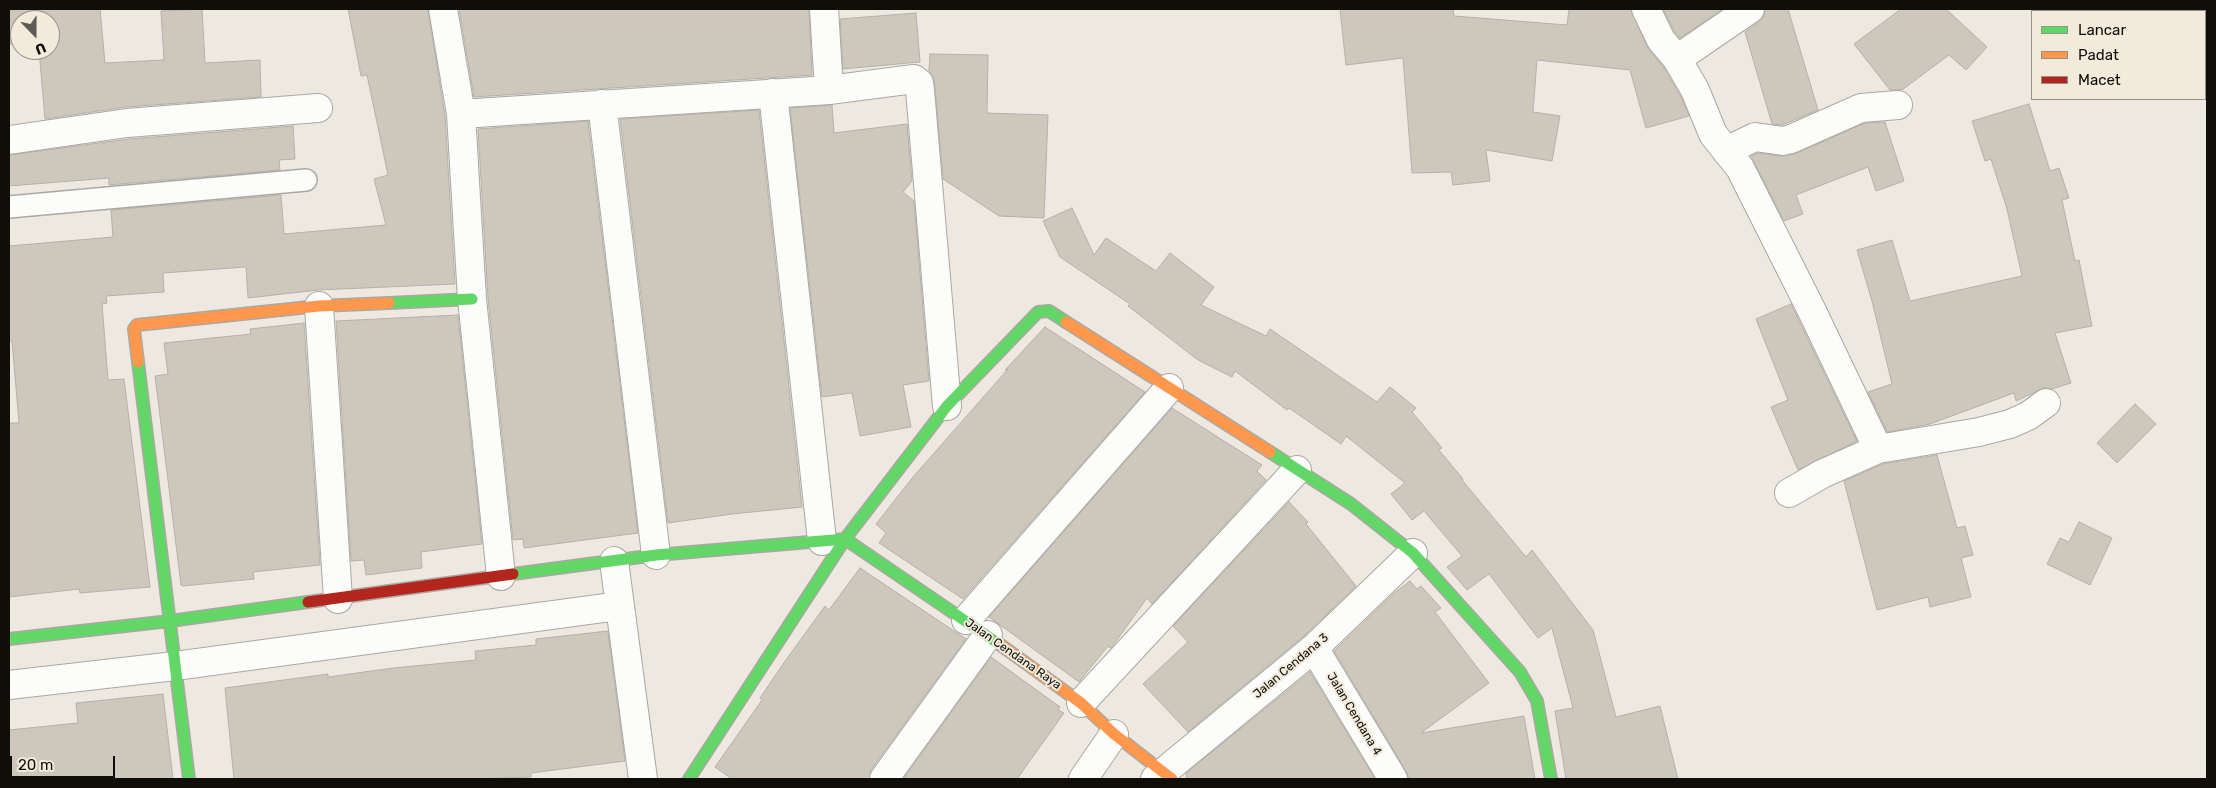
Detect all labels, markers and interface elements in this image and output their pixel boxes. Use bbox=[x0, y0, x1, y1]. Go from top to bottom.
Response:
north arrow bbox=[10, 10, 60, 60]
legend bbox=[2031, 10, 2206, 100]
text: Lancar bbox=[2078, 21, 2126, 39]
text: U bbox=[33, 39, 48, 58]
text: Padat bbox=[2078, 46, 2119, 64]
text: Macet bbox=[2078, 71, 2121, 89]
street label: Jalan Cendana Raya bbox=[962, 615, 1064, 693]
street label: Jalan Cendana 3 bbox=[1250, 630, 1332, 702]
street label: Jalan Cendana 4 bbox=[1324, 670, 1384, 758]
scale bar bbox=[12, 746, 118, 778]
text: 20 m bbox=[18, 756, 53, 774]

